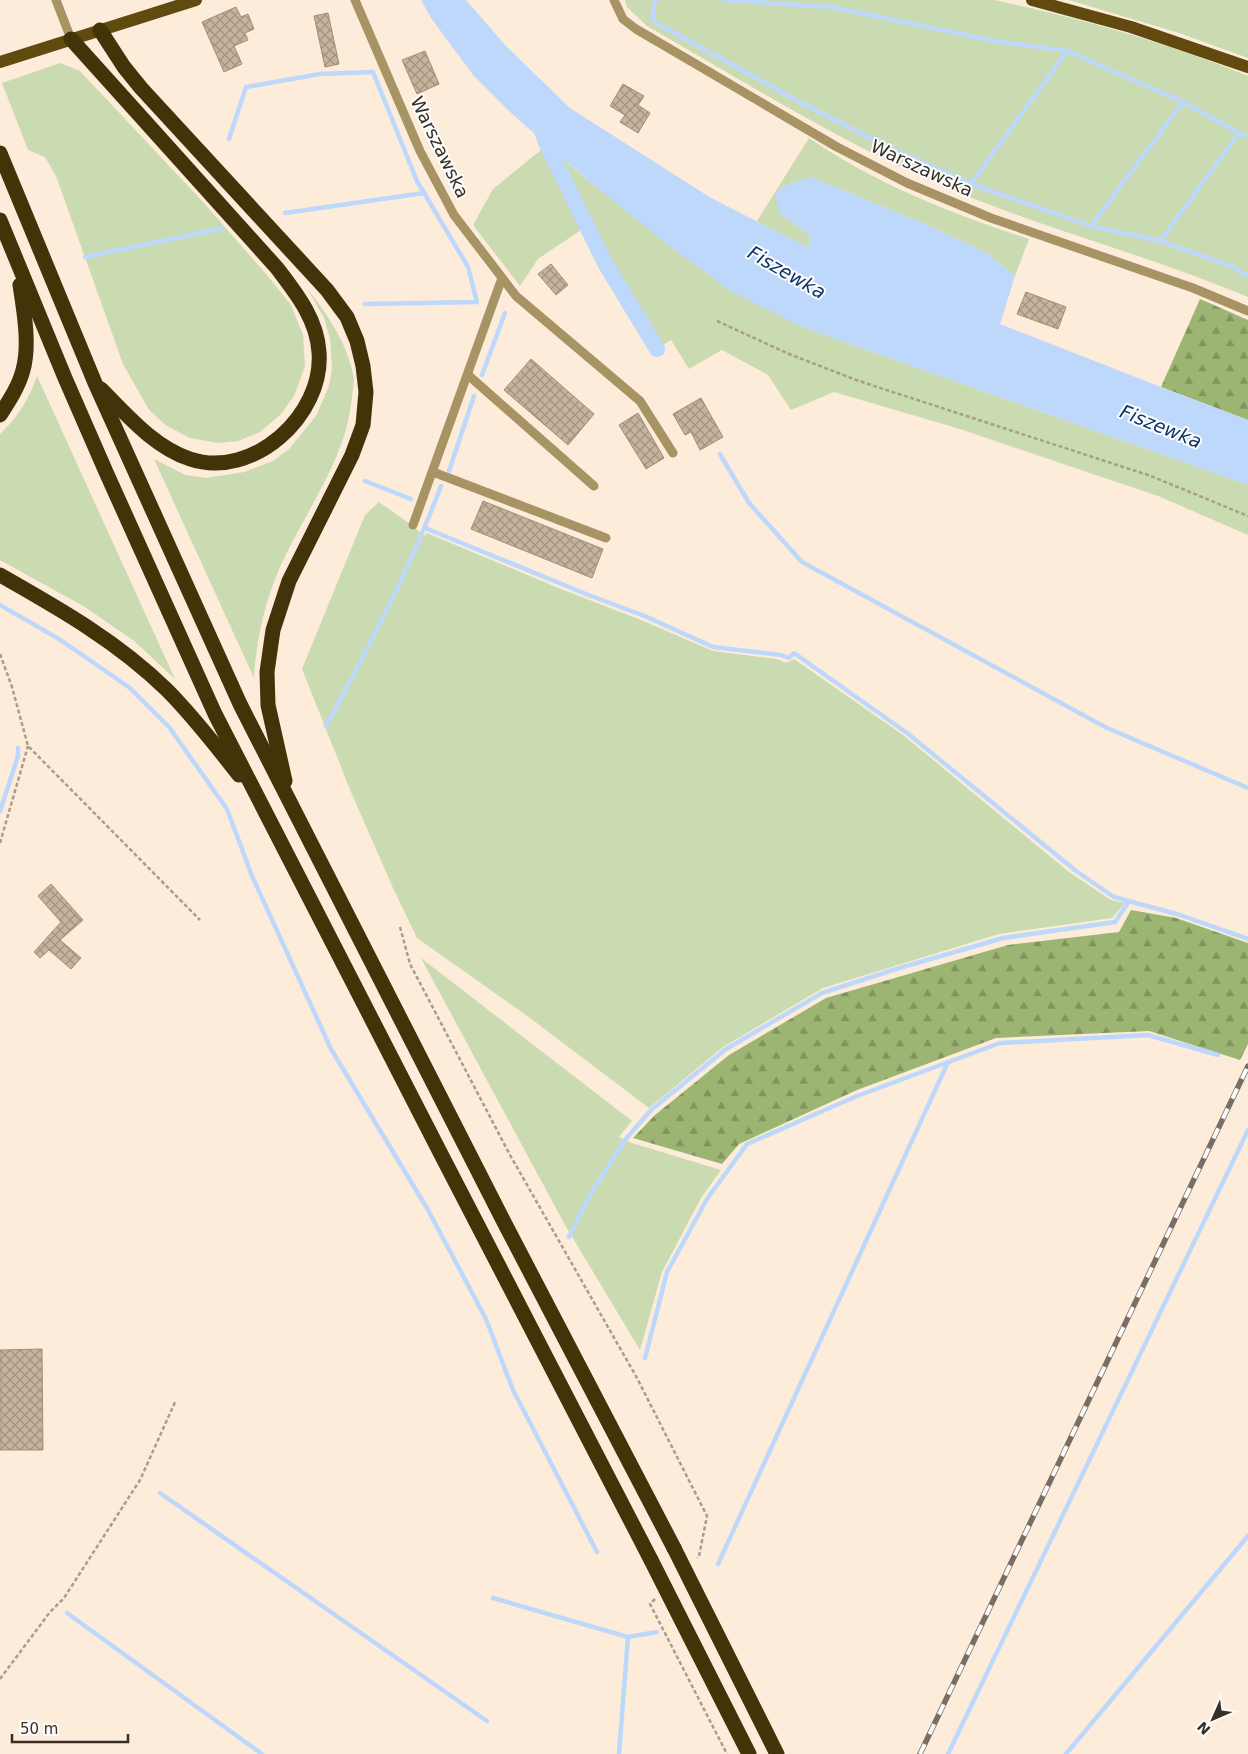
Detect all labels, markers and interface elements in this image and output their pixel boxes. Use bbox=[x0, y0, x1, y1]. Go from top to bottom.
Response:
street label: Warszawska bbox=[406, 93, 474, 201]
street label: Warszawska bbox=[868, 135, 976, 201]
water label: Fiszewka bbox=[744, 241, 830, 303]
water label: Fiszewka bbox=[1117, 400, 1205, 452]
north arrow bbox=[1188, 1694, 1238, 1744]
scale bar bbox=[12, 1712, 129, 1744]
text: N bbox=[1194, 1718, 1214, 1738]
text: 50 m bbox=[20, 1720, 58, 1738]

